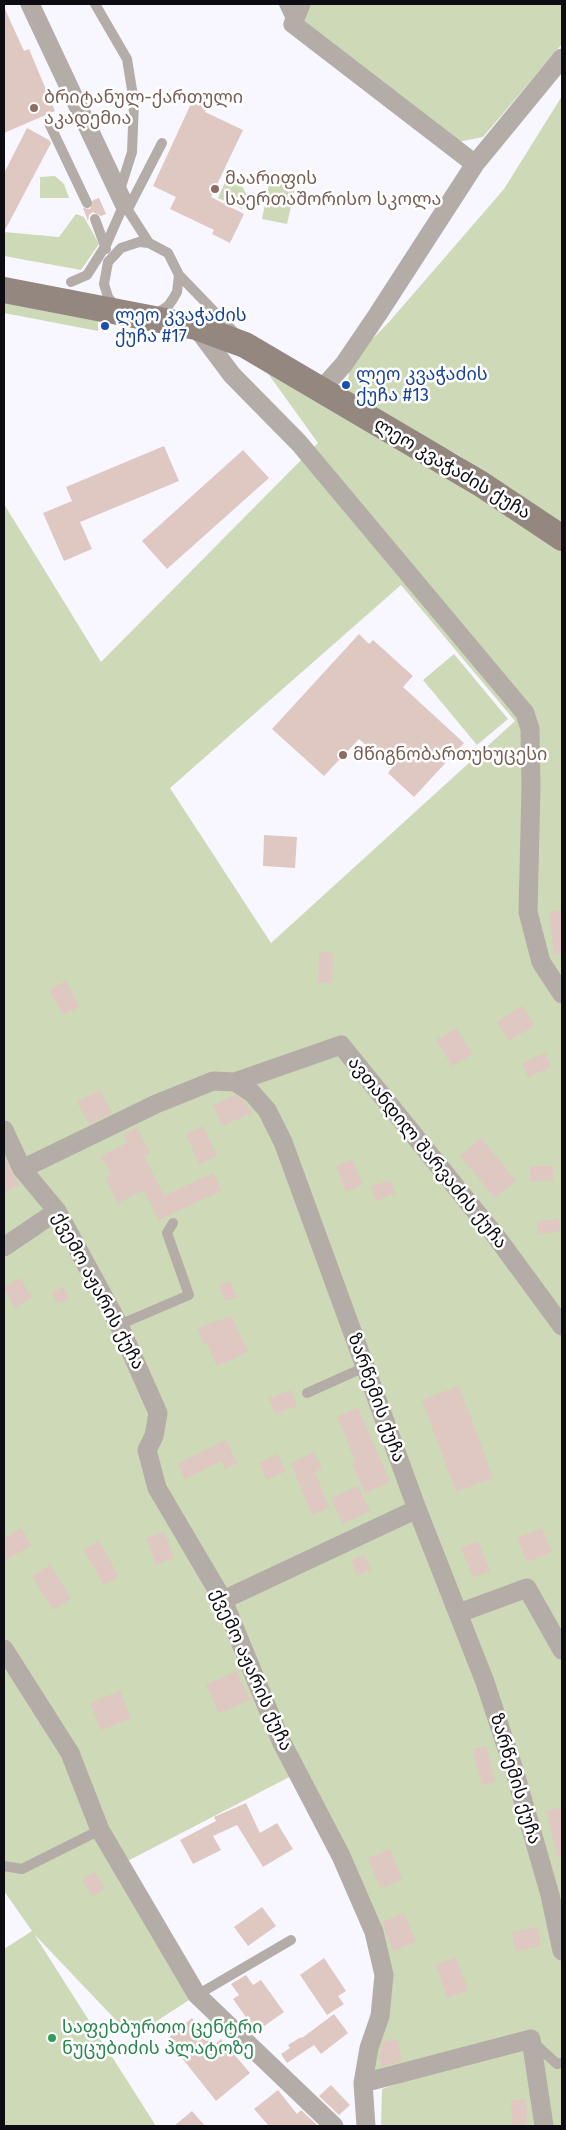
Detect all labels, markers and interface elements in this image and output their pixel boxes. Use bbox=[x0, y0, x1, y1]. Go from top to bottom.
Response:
place label: ბრიტანულ-ქართული აკადემია bbox=[44, 87, 243, 130]
marker: ბრიტანულ-ქართული აკადემია bbox=[28, 102, 40, 114]
place label: მაარიფის საერთაშორისო სკოლა bbox=[225, 168, 441, 210]
marker: მაარიფის საერთაშორისო სკოლა bbox=[209, 183, 221, 195]
place label: ლეო კვაჭაძის ქუჩა #17 bbox=[115, 305, 247, 348]
marker: ლეო კვაჭაძის ქუჩა #17 bbox=[99, 320, 111, 332]
place label: ლეო კვაჭაძის ქუჩა #13 bbox=[356, 364, 488, 406]
marker: ლეო კვაჭაძის ქუჩა #13 bbox=[340, 379, 352, 391]
street label: ლეო კვაჭაძის ქუჩა bbox=[370, 414, 534, 524]
place label: მწიგნობართუხუცესი bbox=[353, 744, 547, 766]
marker: მწიგნობართუხუცესი bbox=[337, 749, 349, 761]
street label: ავთანდილ შარვაძის ქუჩა bbox=[343, 1053, 511, 1253]
street label: ქვემო აჟარის ქუჩა bbox=[47, 1209, 149, 1373]
street label: ზარწემის ქუჩა bbox=[343, 1331, 409, 1465]
street label: ქვემო აჟარის ქუჩა bbox=[206, 1586, 296, 1754]
street label: ზარწემის ქუჩა bbox=[485, 1711, 545, 1847]
place label: საფეხბურთო ცენტრი ნუცუბიძის პლატოზე bbox=[62, 2017, 262, 2060]
marker: საფეხბურთო ცენტრი ნუცუბიძის პლატოზე bbox=[46, 2032, 58, 2044]

